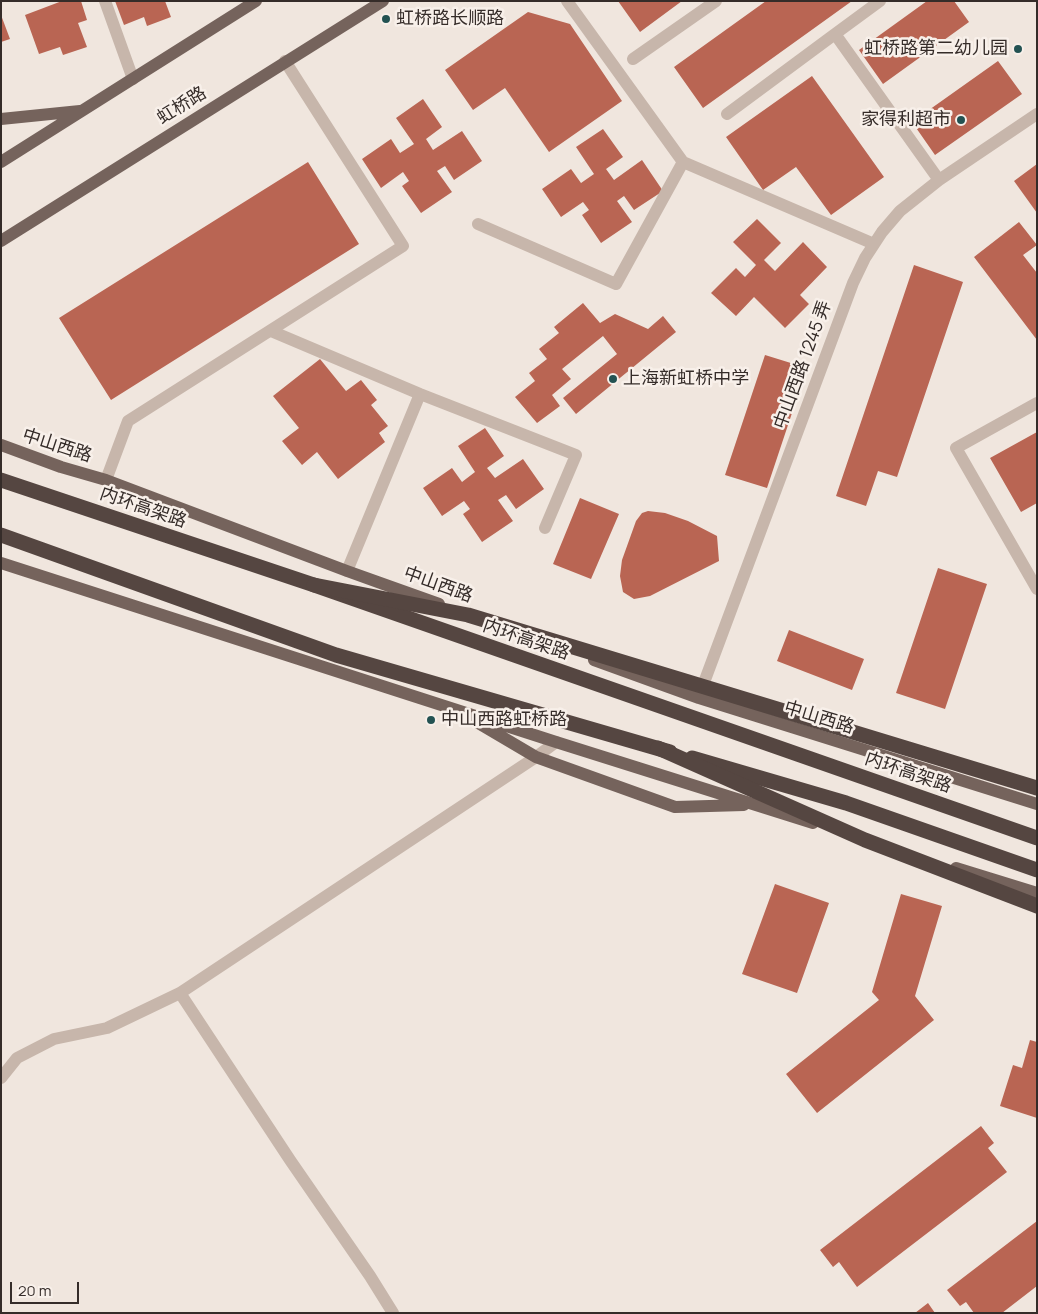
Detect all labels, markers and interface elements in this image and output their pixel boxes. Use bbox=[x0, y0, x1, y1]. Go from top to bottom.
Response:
place label: 虹桥路长顺路 bbox=[396, 8, 504, 30]
marker: 虹桥路长顺路 bbox=[380, 13, 392, 25]
place label: 虹桥路第二幼儿园 bbox=[864, 38, 1008, 60]
marker: 虹桥路第二幼儿园 bbox=[1012, 43, 1024, 55]
street label: 虹桥路 bbox=[153, 83, 211, 129]
place label: 家得利超市 bbox=[861, 109, 951, 131]
marker: 家得利超市 bbox=[955, 114, 967, 126]
street label: 中山西路 1245 弄 bbox=[770, 298, 836, 432]
place label: 上海新虹桥中学 bbox=[623, 368, 749, 390]
marker: 上海新虹桥中学 bbox=[607, 373, 619, 385]
street label: 中山西路 bbox=[19, 425, 95, 467]
street label: 内环高架路 bbox=[97, 483, 189, 533]
street label: 中山西路 bbox=[400, 563, 476, 607]
street label: 内环高架路 bbox=[480, 615, 572, 665]
street label: 中山西路 bbox=[781, 697, 857, 739]
place label: 中山西路虹桥路 bbox=[441, 709, 567, 731]
marker: 中山西路虹桥路 bbox=[425, 714, 437, 726]
street label: 内环高架路 bbox=[862, 748, 954, 798]
scale bar bbox=[12, 1272, 81, 1304]
text: 20 m bbox=[18, 1280, 51, 1301]

